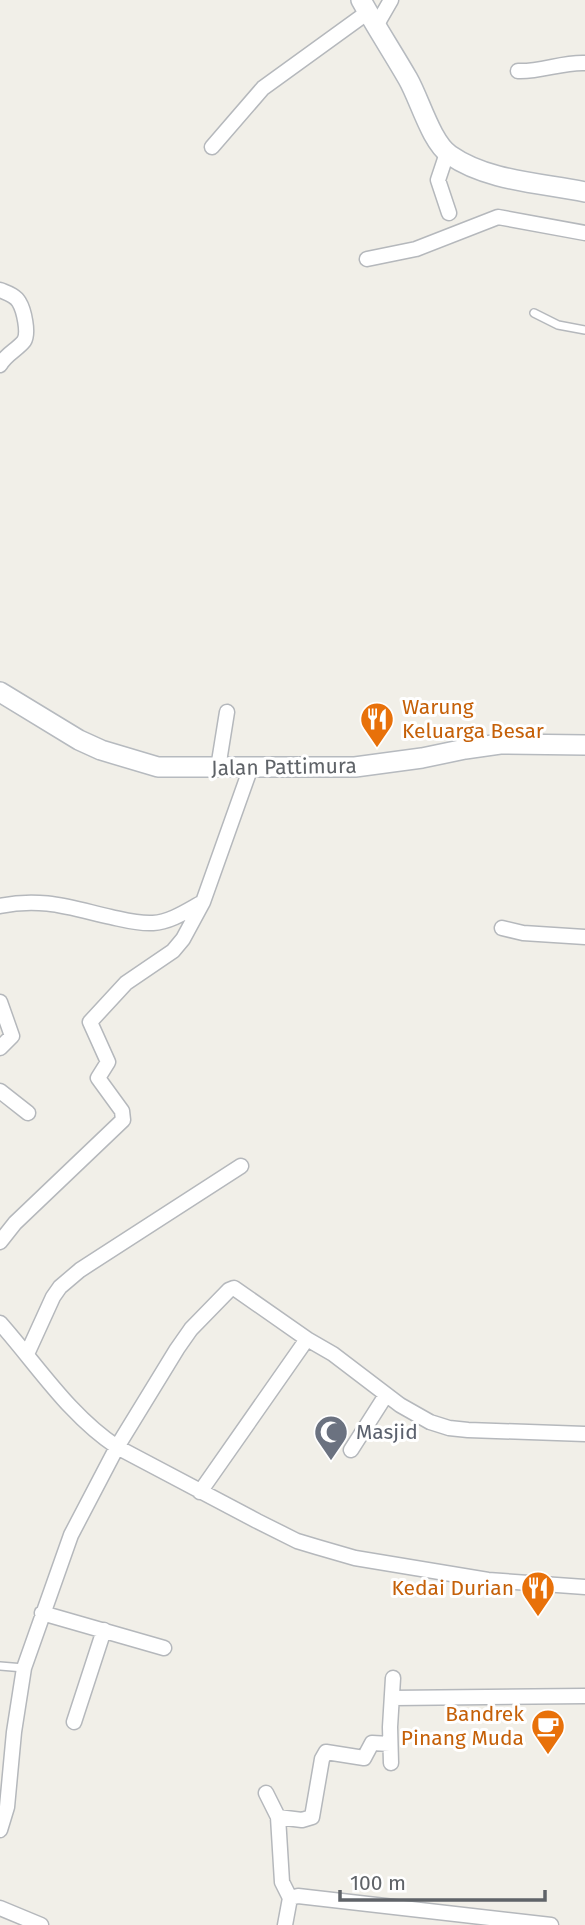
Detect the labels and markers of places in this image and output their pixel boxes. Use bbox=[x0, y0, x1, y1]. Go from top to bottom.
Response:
place label: Warung Keluarga Besar bbox=[402, 694, 544, 744]
restaurant icon: Warung Keluarga Besar bbox=[358, 700, 396, 749]
mosque icon: Masjid bbox=[312, 1413, 350, 1462]
place label: Masjid bbox=[356, 1419, 418, 1445]
restaurant icon: Kedai Durian bbox=[519, 1569, 557, 1618]
place label: Kedai Durian bbox=[392, 1575, 514, 1601]
place label: Bandrek Pinang Muda bbox=[401, 1701, 524, 1751]
cafe icon: Bandrek Pinang Muda bbox=[529, 1707, 567, 1756]

